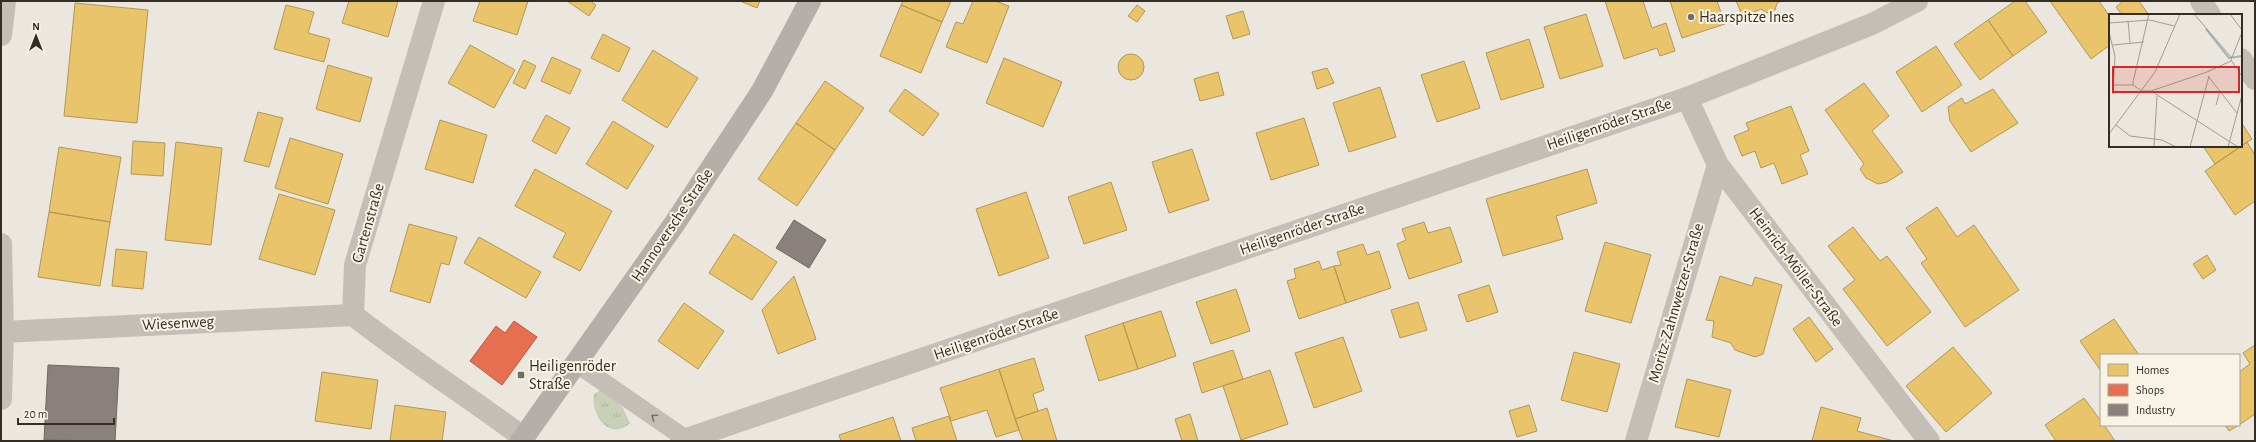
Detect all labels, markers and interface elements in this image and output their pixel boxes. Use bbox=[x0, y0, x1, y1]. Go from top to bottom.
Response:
place label: Haarspitze Ines bbox=[1699, 9, 1795, 25]
marker: Haarspitze Ines bbox=[1686, 12, 1696, 22]
inset map bbox=[2109, 14, 2242, 147]
north arrow bbox=[16, 16, 56, 56]
text: N bbox=[32, 21, 40, 32]
street label: Heiligenröder Straße bbox=[1545, 95, 1673, 153]
street label: Hannoversche Straße bbox=[628, 166, 716, 284]
street label: Gartenstraße bbox=[349, 181, 387, 265]
street label: Heiligenröder Straße bbox=[1238, 200, 1366, 258]
street label: Heinrich-Möller-Straße bbox=[1746, 205, 1846, 329]
street label: Moritz-Zahnwetzer-Straße bbox=[1646, 221, 1706, 385]
street label: Heiligenröder Straße bbox=[932, 305, 1060, 363]
street label: Wiesenweg bbox=[141, 313, 215, 333]
legend bbox=[2100, 354, 2240, 426]
place label: Heiligenröder Straße bbox=[529, 358, 617, 392]
text: Homes bbox=[2136, 364, 2169, 376]
marker: Heiligenröder Straße bbox=[516, 370, 526, 380]
text: Shops bbox=[2136, 384, 2164, 396]
scale bar bbox=[18, 400, 114, 426]
text: Industry bbox=[2136, 404, 2175, 417]
text: 20 m bbox=[24, 408, 47, 420]
one-way arrow bbox=[652, 415, 659, 422]

